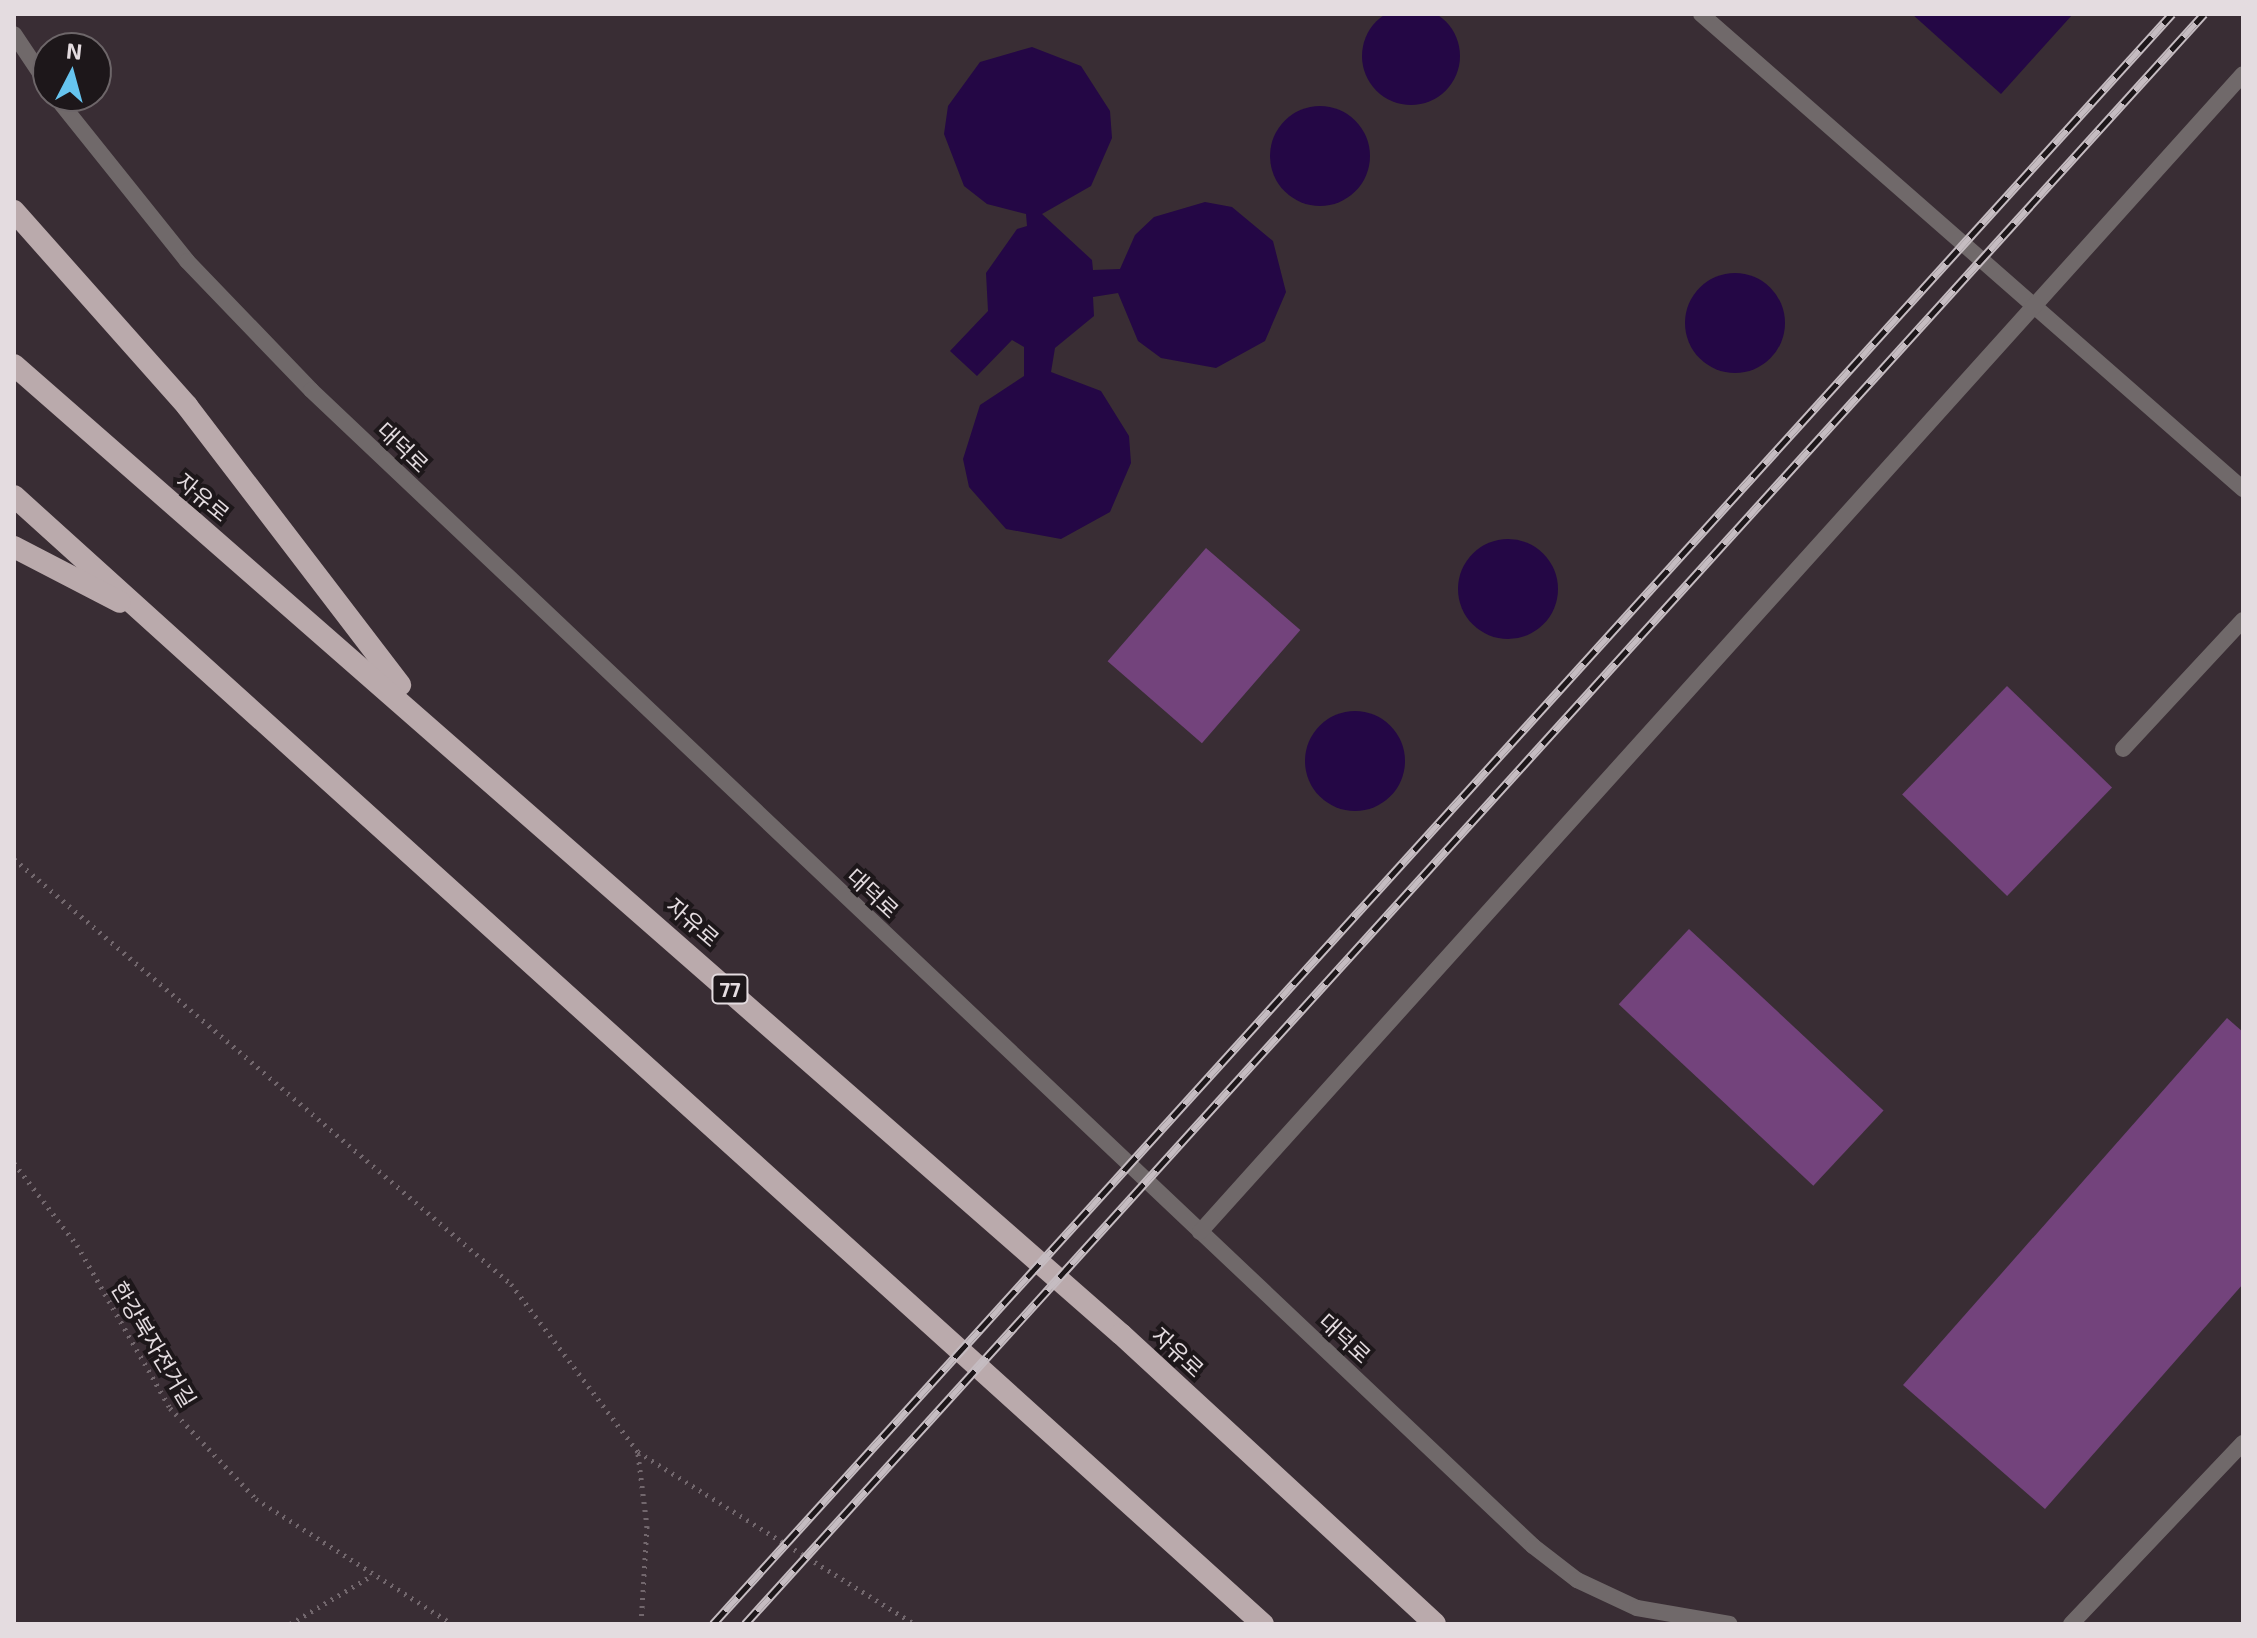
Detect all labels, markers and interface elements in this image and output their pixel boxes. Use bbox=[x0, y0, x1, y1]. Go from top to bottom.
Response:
north arrow bbox=[32, 32, 112, 112]
text: N bbox=[65, 36, 84, 64]
street label: 대덕로 bbox=[372, 416, 434, 478]
street label: 자유로 bbox=[171, 467, 235, 527]
street label: 대덕로 bbox=[842, 863, 904, 923]
street label: 자유로 bbox=[661, 892, 725, 952]
road number: 77 bbox=[710, 973, 750, 1005]
street label: 한강북자전거길 bbox=[106, 1276, 202, 1412]
street label: 대덕로 bbox=[1314, 1308, 1376, 1368]
street label: 자유로 bbox=[1147, 1322, 1209, 1382]

